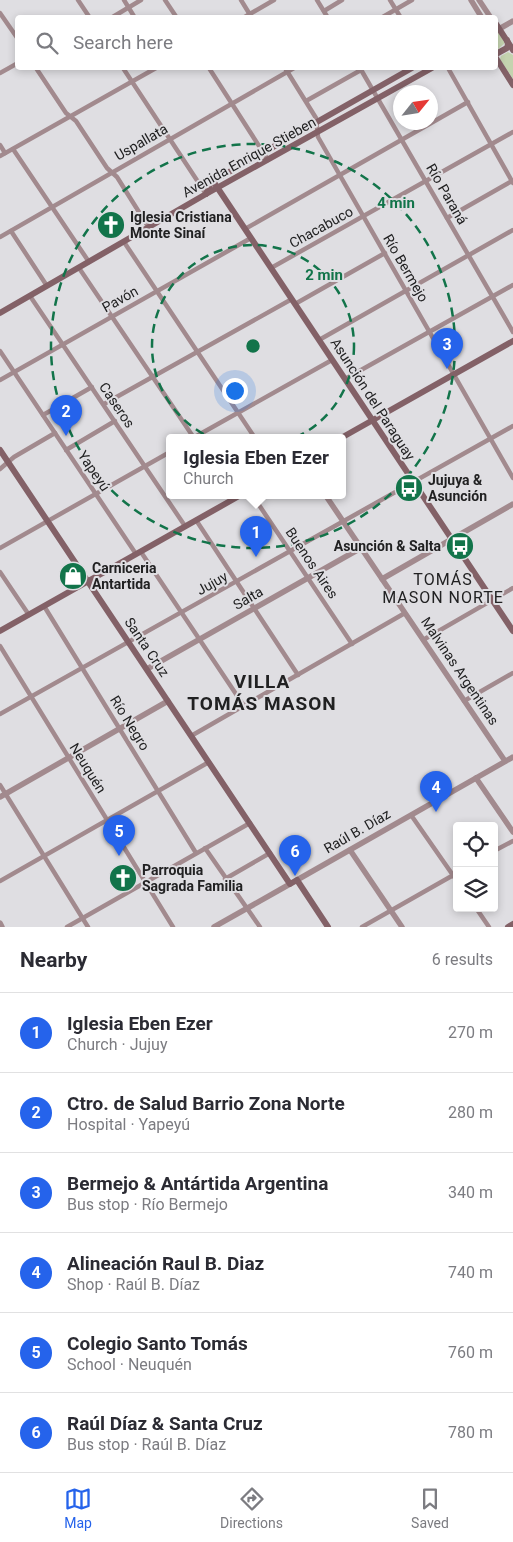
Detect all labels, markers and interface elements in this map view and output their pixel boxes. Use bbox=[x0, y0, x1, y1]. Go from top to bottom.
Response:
search box bbox=[15, 15, 498, 70]
icon: search bbox=[33, 29, 61, 57]
text: Search here bbox=[73, 31, 173, 54]
north arrow bbox=[393, 85, 438, 130]
street label: Avenida Enrique Stieben bbox=[179, 114, 319, 200]
street label: Uspallata bbox=[112, 120, 170, 164]
street label: Río Paraná bbox=[423, 161, 471, 227]
text: 4 min bbox=[377, 194, 415, 212]
street label: Chacabuco bbox=[286, 203, 356, 251]
place label: Iglesia Cristiana Monte Sinaí bbox=[130, 209, 232, 241]
church icon: Iglesia Cristiana Monte Sinaí bbox=[96, 210, 126, 240]
street label: Río Bermejo bbox=[380, 231, 432, 305]
text: 2 min bbox=[305, 266, 343, 284]
street label: Pavón bbox=[99, 283, 141, 315]
pin: 3 bbox=[431, 328, 463, 369]
street label: Asunción del Paraguay bbox=[328, 335, 419, 463]
centre of rings bbox=[244, 337, 262, 355]
your location bbox=[222, 378, 248, 404]
street label: Caseros bbox=[96, 379, 138, 431]
pin: 2 bbox=[50, 395, 82, 436]
popup bbox=[166, 434, 346, 499]
text: Iglesia Eben Ezer bbox=[183, 446, 329, 469]
street label: Yapeyú bbox=[75, 448, 113, 494]
text: Church bbox=[183, 469, 234, 488]
place label: Jujuya & Asunción bbox=[428, 472, 487, 504]
bus stop icon: Jujuya & Asunción bbox=[394, 473, 424, 503]
pin: 1 bbox=[240, 516, 272, 557]
street label: Buenos Aires bbox=[282, 524, 342, 602]
bus stop icon: Asunción & Salta bbox=[445, 531, 475, 561]
place label: Asunción & Salta bbox=[334, 538, 442, 554]
place label: Carniceria Antartida bbox=[92, 560, 157, 592]
shop icon: Carniceria Antartida bbox=[58, 561, 88, 591]
street label: Jujuy bbox=[194, 568, 231, 598]
district label: TOMÁS MASON NORTE bbox=[382, 570, 504, 607]
street label: Salta bbox=[230, 583, 266, 613]
street label: Santa Cruz bbox=[121, 614, 173, 680]
street label: Malvinas Argentinas bbox=[418, 614, 502, 728]
district label: VILLA TOMÁS MASON bbox=[187, 670, 337, 715]
street label: Río Negro bbox=[107, 693, 153, 753]
street label: Neuquén bbox=[66, 740, 110, 796]
pin: 4 bbox=[420, 771, 452, 812]
street label: Raúl B. Díaz bbox=[321, 806, 393, 856]
pin: 5 bbox=[103, 815, 135, 856]
map controls bbox=[453, 822, 498, 912]
button: locate bbox=[453, 822, 498, 867]
pin: 6 bbox=[279, 835, 311, 876]
place label: Parroquia Sagrada Familia bbox=[142, 862, 244, 894]
church icon: Parroquia Sagrada Familia bbox=[108, 863, 138, 893]
button: layers bbox=[453, 867, 498, 912]
text: Nearby bbox=[20, 948, 87, 972]
text: 6 results bbox=[432, 950, 493, 969]
text: Iglesia Eben Ezer bbox=[67, 1012, 213, 1035]
text: 1 bbox=[31, 1023, 41, 1042]
text: 270 m bbox=[448, 1023, 493, 1042]
text: Church · Jujuy bbox=[67, 1035, 168, 1054]
text: Ctro. de Salud Barrio Zona Norte bbox=[67, 1092, 345, 1115]
text: 2 bbox=[31, 1103, 41, 1122]
text: 280 m bbox=[448, 1103, 493, 1122]
text: Hospital · Yapeyú bbox=[67, 1115, 190, 1134]
text: Bermejo & Antártida Argentina bbox=[67, 1172, 328, 1195]
text: 3 bbox=[31, 1183, 41, 1202]
text: 340 m bbox=[448, 1183, 493, 1202]
text: Bus stop · Río Bermejo bbox=[67, 1195, 228, 1214]
text: Alineación Raul B. Diaz bbox=[67, 1252, 264, 1275]
text: 4 bbox=[31, 1263, 41, 1282]
text: 740 m bbox=[448, 1263, 493, 1282]
text: Shop · Raúl B. Díaz bbox=[67, 1275, 200, 1294]
text: Colegio Santo Tomás bbox=[67, 1332, 248, 1355]
text: 5 bbox=[31, 1343, 41, 1362]
text: 760 m bbox=[448, 1343, 493, 1362]
text: School · Neuquén bbox=[67, 1355, 192, 1374]
text: Raúl Díaz & Santa Cruz bbox=[67, 1412, 263, 1435]
text: 6 bbox=[31, 1423, 41, 1442]
text: 780 m bbox=[448, 1423, 493, 1442]
text: Bus stop · Raúl B. Díaz bbox=[67, 1435, 226, 1454]
tab: Map bbox=[64, 1485, 92, 1531]
tab: Directions bbox=[220, 1485, 283, 1531]
tab: Saved bbox=[411, 1485, 449, 1531]

